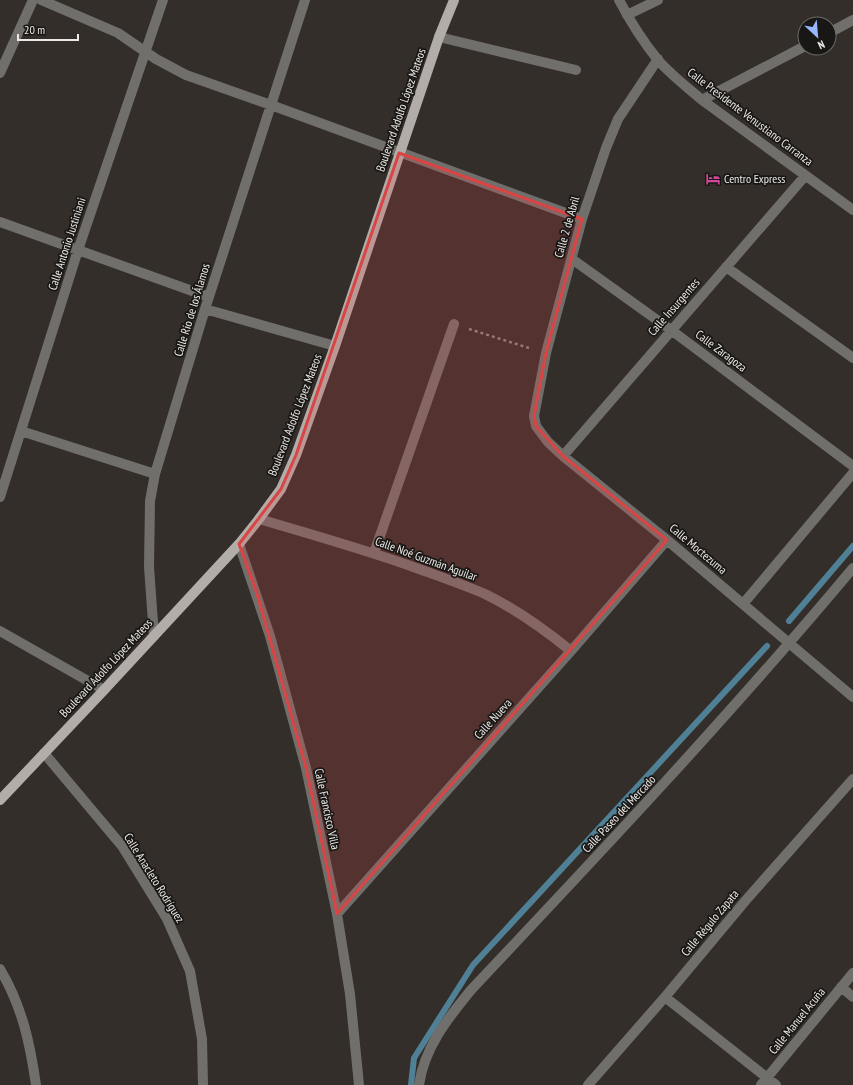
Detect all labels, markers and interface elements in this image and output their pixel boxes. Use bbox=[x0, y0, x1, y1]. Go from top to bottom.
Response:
scale bar bbox=[18, 16, 78, 42]
north arrow bbox=[797, 16, 837, 56]
text: 20 m bbox=[24, 22, 45, 37]
text: N bbox=[816, 37, 827, 53]
street label: Boulevard Adolfo López Mateos bbox=[372, 46, 429, 173]
street label: Calle Presidente Venustiano Carranza bbox=[685, 65, 816, 169]
hotel icon: Centro Express bbox=[705, 171, 721, 187]
place label: Centro Express bbox=[724, 171, 785, 186]
street label: Calle 2 de Abril bbox=[551, 194, 582, 259]
street label: Calle Antonio Justiniani bbox=[44, 196, 89, 292]
street label: Calle Río de los Álamos bbox=[170, 261, 213, 358]
street label: Calle Insurgentes bbox=[645, 275, 703, 339]
street label: Calle Zaragoza bbox=[693, 326, 750, 375]
street label: Boulevard Adolfo López Mateos bbox=[264, 352, 325, 478]
street label: Calle Moctezuma bbox=[666, 520, 730, 577]
street label: Calle Noé Guzmán Aguilar bbox=[373, 533, 480, 584]
street label: Boulevard Adolfo López Mateos bbox=[56, 615, 155, 720]
street label: Calle Nueva bbox=[471, 695, 515, 742]
street label: Calle Francisco Villa bbox=[312, 767, 343, 851]
street label: Calle Paseo del Mercado bbox=[579, 772, 658, 856]
street label: Calle Anacleto Rodríguez bbox=[121, 830, 188, 925]
street label: Calle Régulo Zapata bbox=[677, 886, 742, 959]
street label: Calle Manuel Acuña bbox=[765, 984, 828, 1057]

